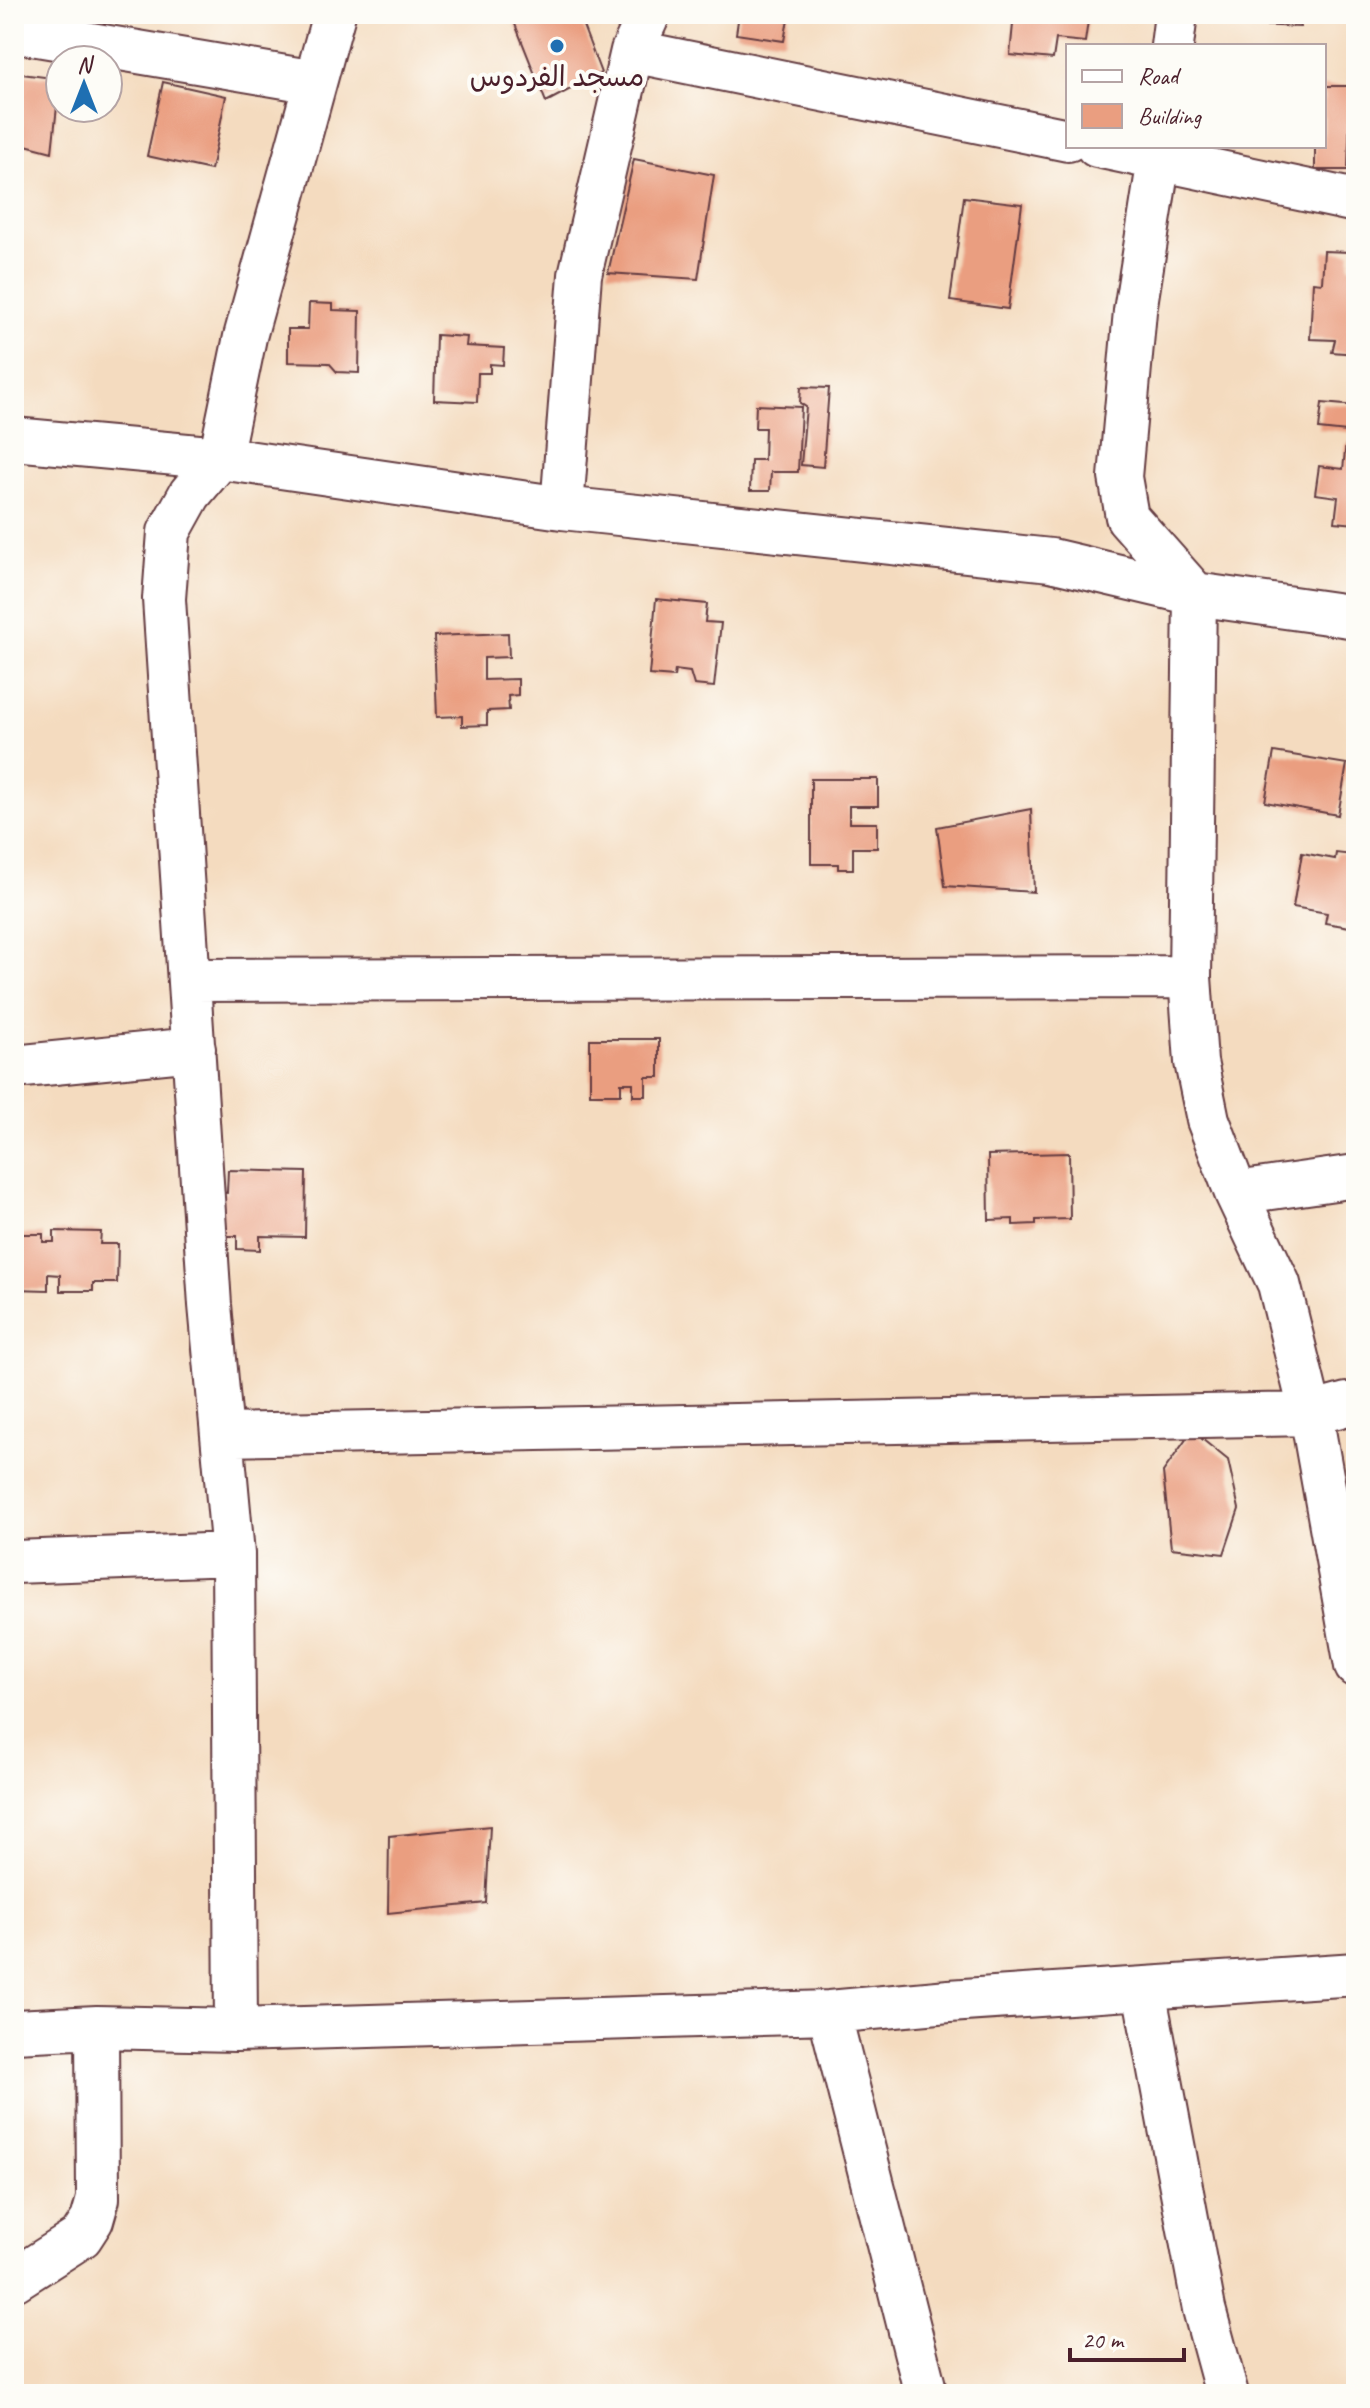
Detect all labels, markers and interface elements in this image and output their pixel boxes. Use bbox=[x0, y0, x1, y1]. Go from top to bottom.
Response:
marker: مسجد الفردوس bbox=[548, 37, 566, 55]
north arrow bbox=[44, 44, 124, 124]
legend bbox=[1066, 44, 1326, 148]
text: N bbox=[77, 51, 94, 79]
place label: مسجد الفردوس bbox=[470, 59, 644, 94]
text: Road bbox=[1138, 61, 1182, 91]
text: Building bbox=[1138, 101, 1203, 131]
scale bar bbox=[1070, 2312, 1184, 2362]
text: 20 m bbox=[1082, 2325, 1125, 2355]

